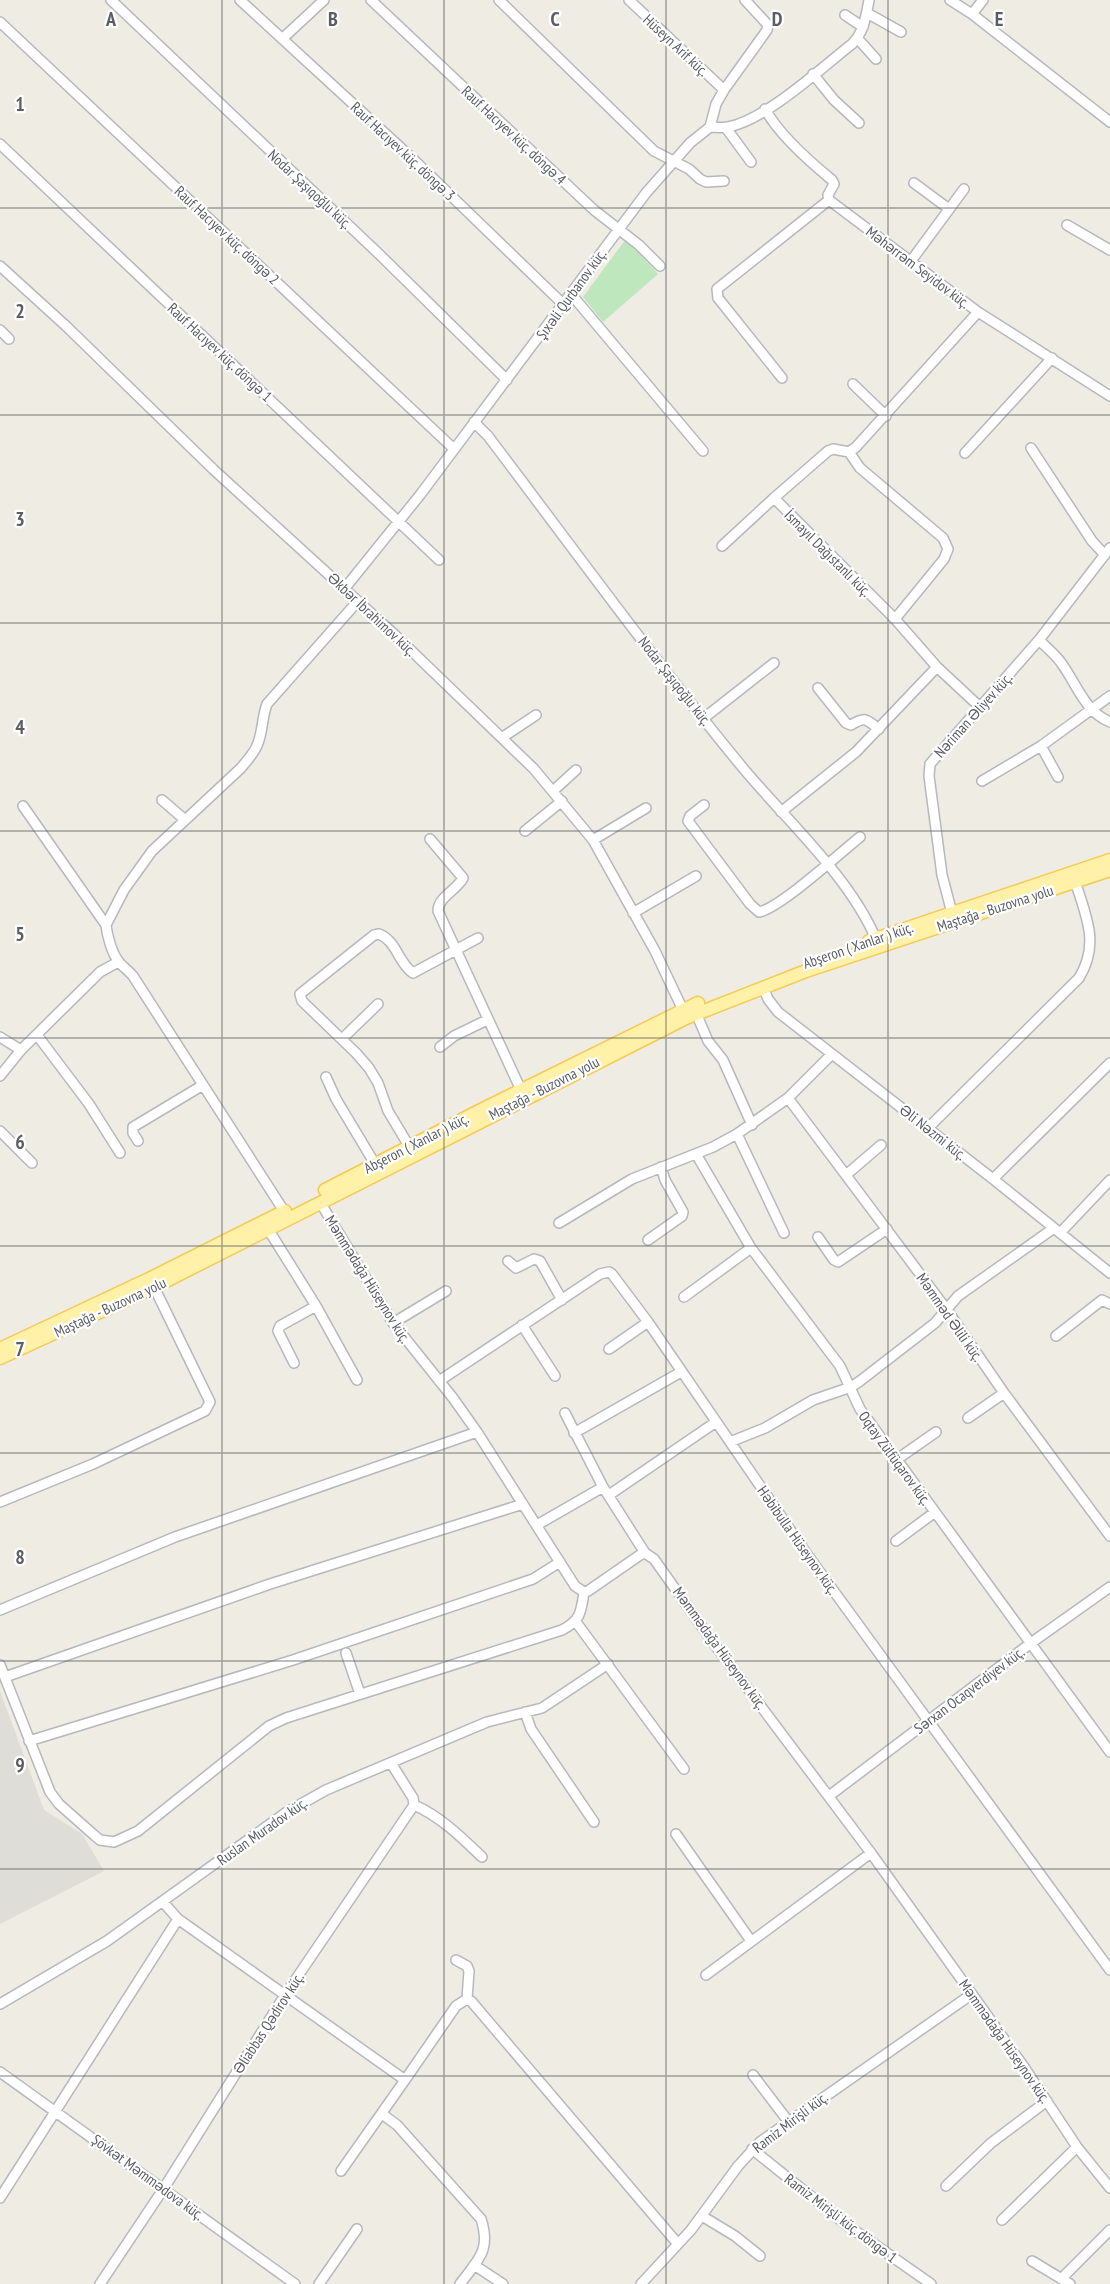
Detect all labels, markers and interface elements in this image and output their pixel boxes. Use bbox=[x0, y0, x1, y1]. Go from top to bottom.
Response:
text: A bbox=[105, 6, 117, 32]
text: B bbox=[328, 6, 338, 32]
text: C bbox=[550, 6, 560, 32]
text: D bbox=[772, 6, 783, 32]
text: E bbox=[995, 6, 1003, 32]
street label: Hüseyn Arif küç. bbox=[639, 10, 713, 80]
street label: Rauf Hacıyev küç. döngə 4 bbox=[458, 82, 571, 189]
text: 1 bbox=[15, 91, 25, 117]
street label: Rauf Hacıyev küç. döngə 3 bbox=[347, 98, 459, 204]
street label: Nodar Şaşıqoğlu küç. bbox=[264, 145, 356, 233]
street label: Rauf Hacıyev küç. döngə 2 bbox=[171, 182, 283, 288]
street label: Məhərrəm Seyidov küç. bbox=[862, 222, 974, 312]
street label: Şıxəli Qurbanov küç. bbox=[532, 245, 610, 343]
text: 2 bbox=[15, 298, 25, 324]
street label: Rauf Hacıyev küç. döngə 1 bbox=[164, 299, 276, 405]
street label: İsmayıl Dağıstanlı küç. bbox=[780, 505, 876, 601]
text: 3 bbox=[15, 506, 25, 532]
street label: Əkbər İbrahimov küç. bbox=[324, 568, 420, 660]
street label: Nodar Şaşıqoğlu küç. bbox=[634, 633, 716, 730]
street label: Nəriman Əliyev küç. bbox=[930, 668, 1016, 761]
text: 4 bbox=[15, 714, 25, 740]
street label: Maştağa - Buzovna yolu bbox=[934, 880, 1056, 936]
street label: Abşeron ( Xanlar ) küç. bbox=[800, 917, 916, 973]
text: 5 bbox=[15, 921, 25, 947]
street label: Maştağa - Buzovna yolu bbox=[486, 1052, 602, 1124]
street label: Əli Nəzmi küç. bbox=[896, 1100, 970, 1164]
street label: Abşeron ( Xanlar ) küç. bbox=[360, 1108, 472, 1178]
text: 6 bbox=[15, 1129, 25, 1155]
street label: Məmmədağa Hüseynov küç. bbox=[321, 1212, 415, 1347]
street label: Məmməd Əlili küç. bbox=[912, 1269, 988, 1365]
street label: Maştağa - Buzovna yolu bbox=[51, 1273, 169, 1341]
text: 7 bbox=[15, 1336, 25, 1362]
street label: Oqtay Zülfüqarov küç. bbox=[854, 1407, 936, 1509]
street label: Həbibulla Hüseynov küç. bbox=[753, 1482, 843, 1598]
text: 8 bbox=[15, 1544, 25, 1570]
street label: Məmmədağa Hüseynov küç. bbox=[669, 1583, 771, 1713]
street label: Sərxan Ocaqverdiyev küç. bbox=[910, 1642, 1028, 1738]
text: 9 bbox=[15, 1752, 25, 1778]
street label: Ruslan Muradov küç. bbox=[213, 1793, 311, 1869]
street label: Əliabbas Qədirov küç. bbox=[228, 1968, 308, 2077]
street label: Məmmədağa Hüseynov küç. bbox=[955, 1975, 1055, 2107]
street label: Ramiz Mirişli küç. bbox=[748, 2087, 832, 2157]
street label: Şövkət Məmmədova küç. bbox=[88, 2130, 208, 2224]
street label: Ramiz Mirişli küç. döngə 1 bbox=[781, 2169, 901, 2267]

